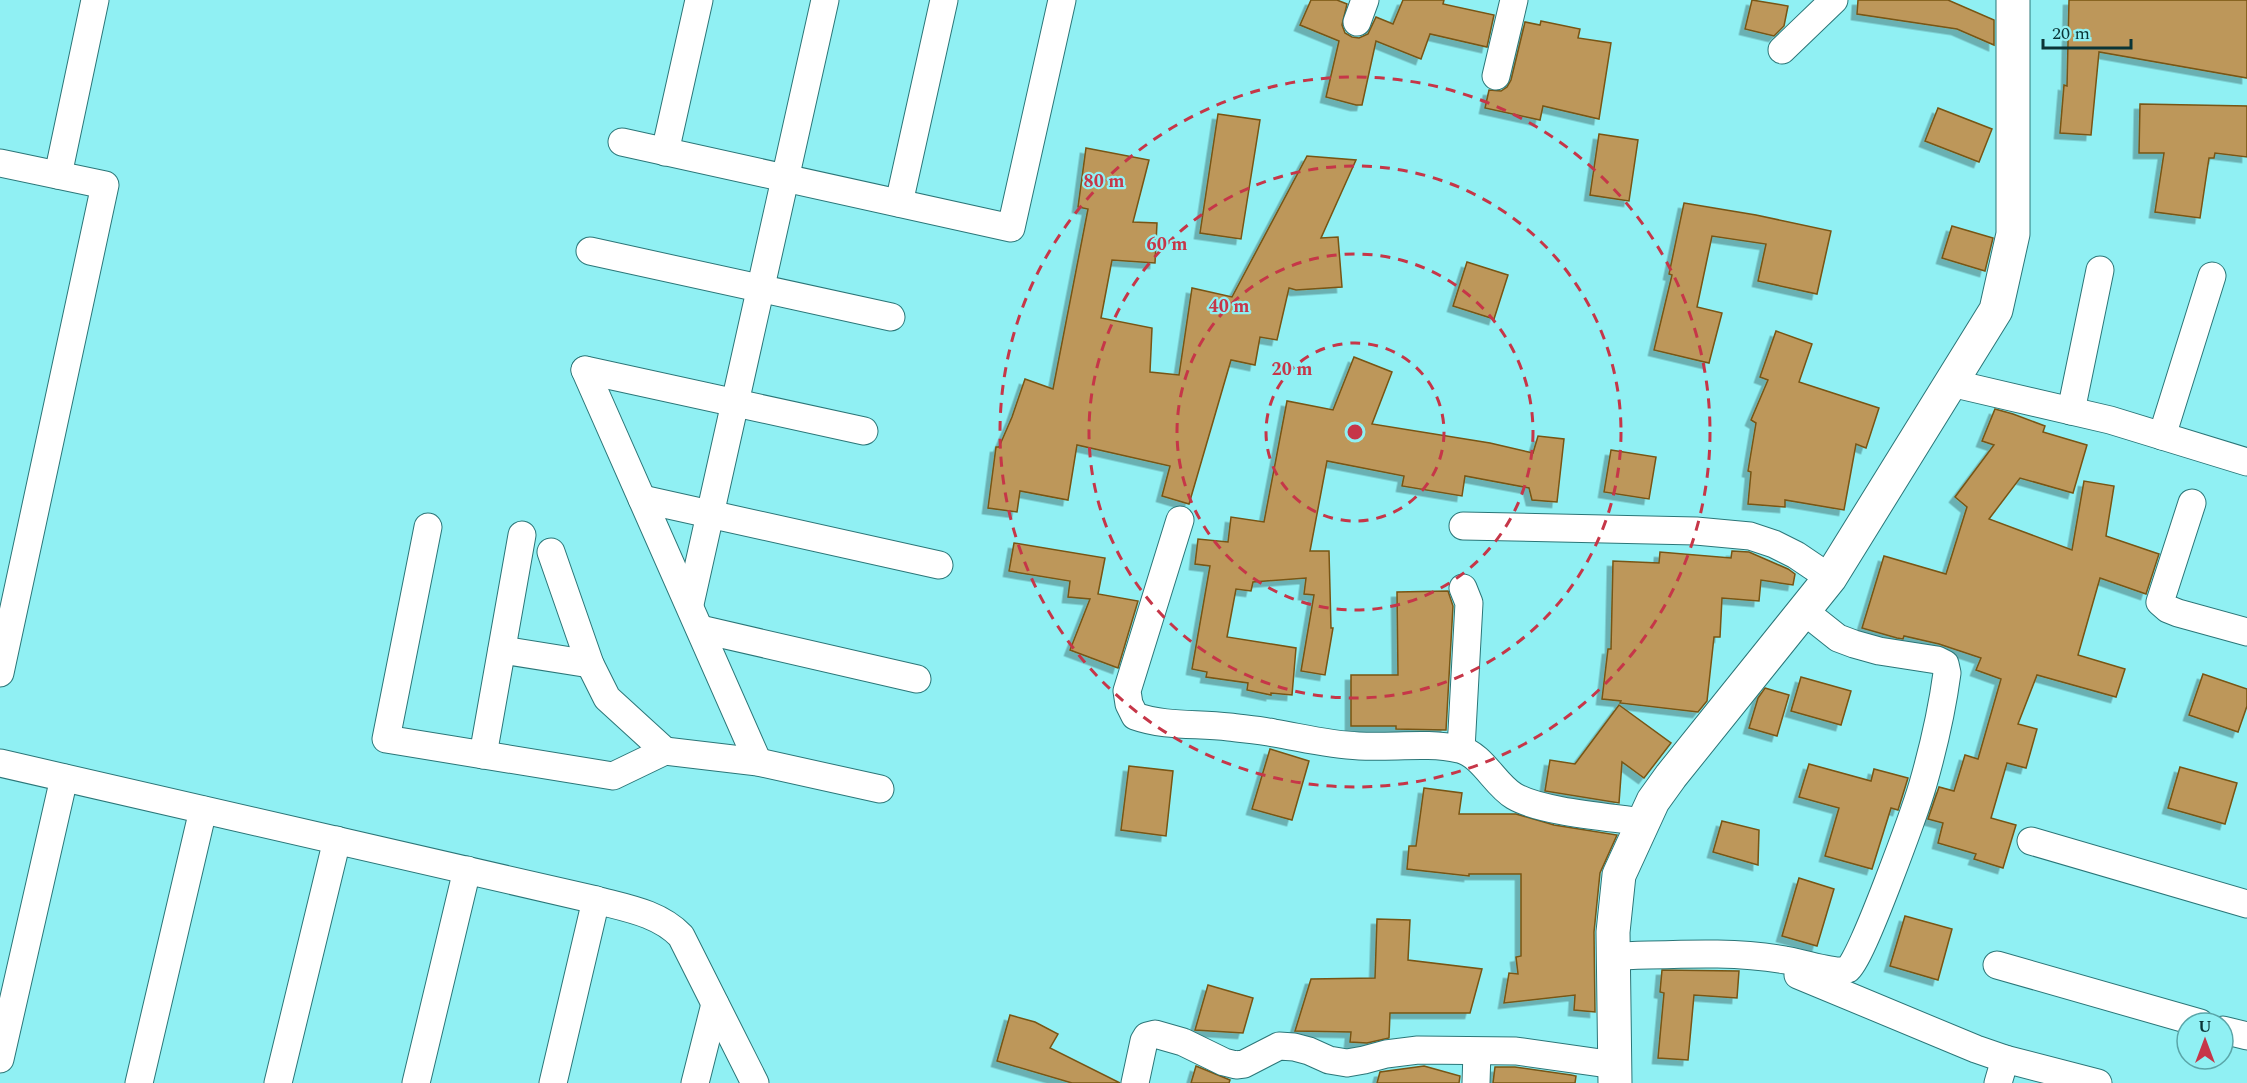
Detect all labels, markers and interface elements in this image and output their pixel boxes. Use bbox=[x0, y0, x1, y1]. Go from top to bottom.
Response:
scale bar bbox=[2043, 12, 2132, 50]
text: 20 m bbox=[2052, 20, 2090, 47]
text: 80 m bbox=[1084, 168, 1124, 195]
text: 60 m bbox=[1147, 231, 1187, 258]
text: 40 m bbox=[1209, 293, 1249, 320]
text: 20 m bbox=[1272, 356, 1312, 383]
centre of rings bbox=[1345, 422, 1365, 442]
north arrow bbox=[2175, 1011, 2235, 1071]
text: U bbox=[2198, 1015, 2212, 1039]

